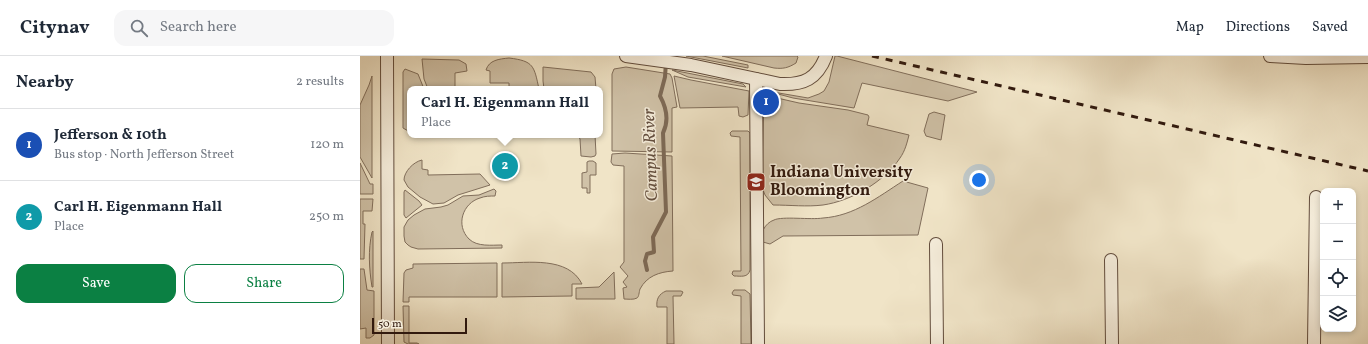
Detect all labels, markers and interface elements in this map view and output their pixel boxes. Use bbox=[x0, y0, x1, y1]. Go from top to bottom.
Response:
search box bbox=[114, 10, 394, 46]
text: Citynav bbox=[20, 15, 90, 41]
icon: search bbox=[128, 17, 150, 39]
text: Search here bbox=[160, 17, 237, 38]
text: Map bbox=[1176, 18, 1204, 37]
text: Directions bbox=[1226, 18, 1290, 37]
text: Saved bbox=[1312, 18, 1348, 37]
text: Nearby bbox=[16, 71, 74, 94]
text: 2 results bbox=[296, 73, 344, 91]
popup bbox=[407, 86, 603, 138]
pin: 1 bbox=[753, 87, 779, 117]
text: Carl H. Eigenmann Hall bbox=[421, 93, 589, 114]
water label: Campus River bbox=[638, 107, 664, 202]
text: Place bbox=[421, 114, 451, 132]
text: Jefferson & 10th bbox=[54, 125, 167, 146]
text: 1 bbox=[26, 136, 32, 154]
text: 120 m bbox=[310, 136, 344, 154]
text: Bus stop · North Jefferson Street bbox=[54, 146, 234, 164]
pin: 2 bbox=[492, 151, 518, 181]
place label: Indiana University Bloomington bbox=[770, 162, 913, 202]
your location bbox=[969, 170, 989, 190]
school or university icon: Indiana University Bloomington bbox=[745, 171, 767, 193]
map controls bbox=[1320, 188, 1356, 332]
button: + bbox=[1320, 188, 1356, 224]
text: Carl H. Eigenmann Hall bbox=[54, 197, 222, 218]
text: 2 bbox=[26, 208, 32, 226]
text: 250 m bbox=[309, 208, 344, 226]
text: Place bbox=[54, 218, 84, 236]
button: − bbox=[1320, 224, 1356, 260]
button: locate bbox=[1320, 260, 1356, 296]
button: Save bbox=[16, 264, 176, 303]
button: Share bbox=[184, 264, 344, 303]
button: layers bbox=[1320, 296, 1356, 332]
scale bar bbox=[372, 316, 467, 335]
text: 50 m bbox=[378, 317, 402, 332]

